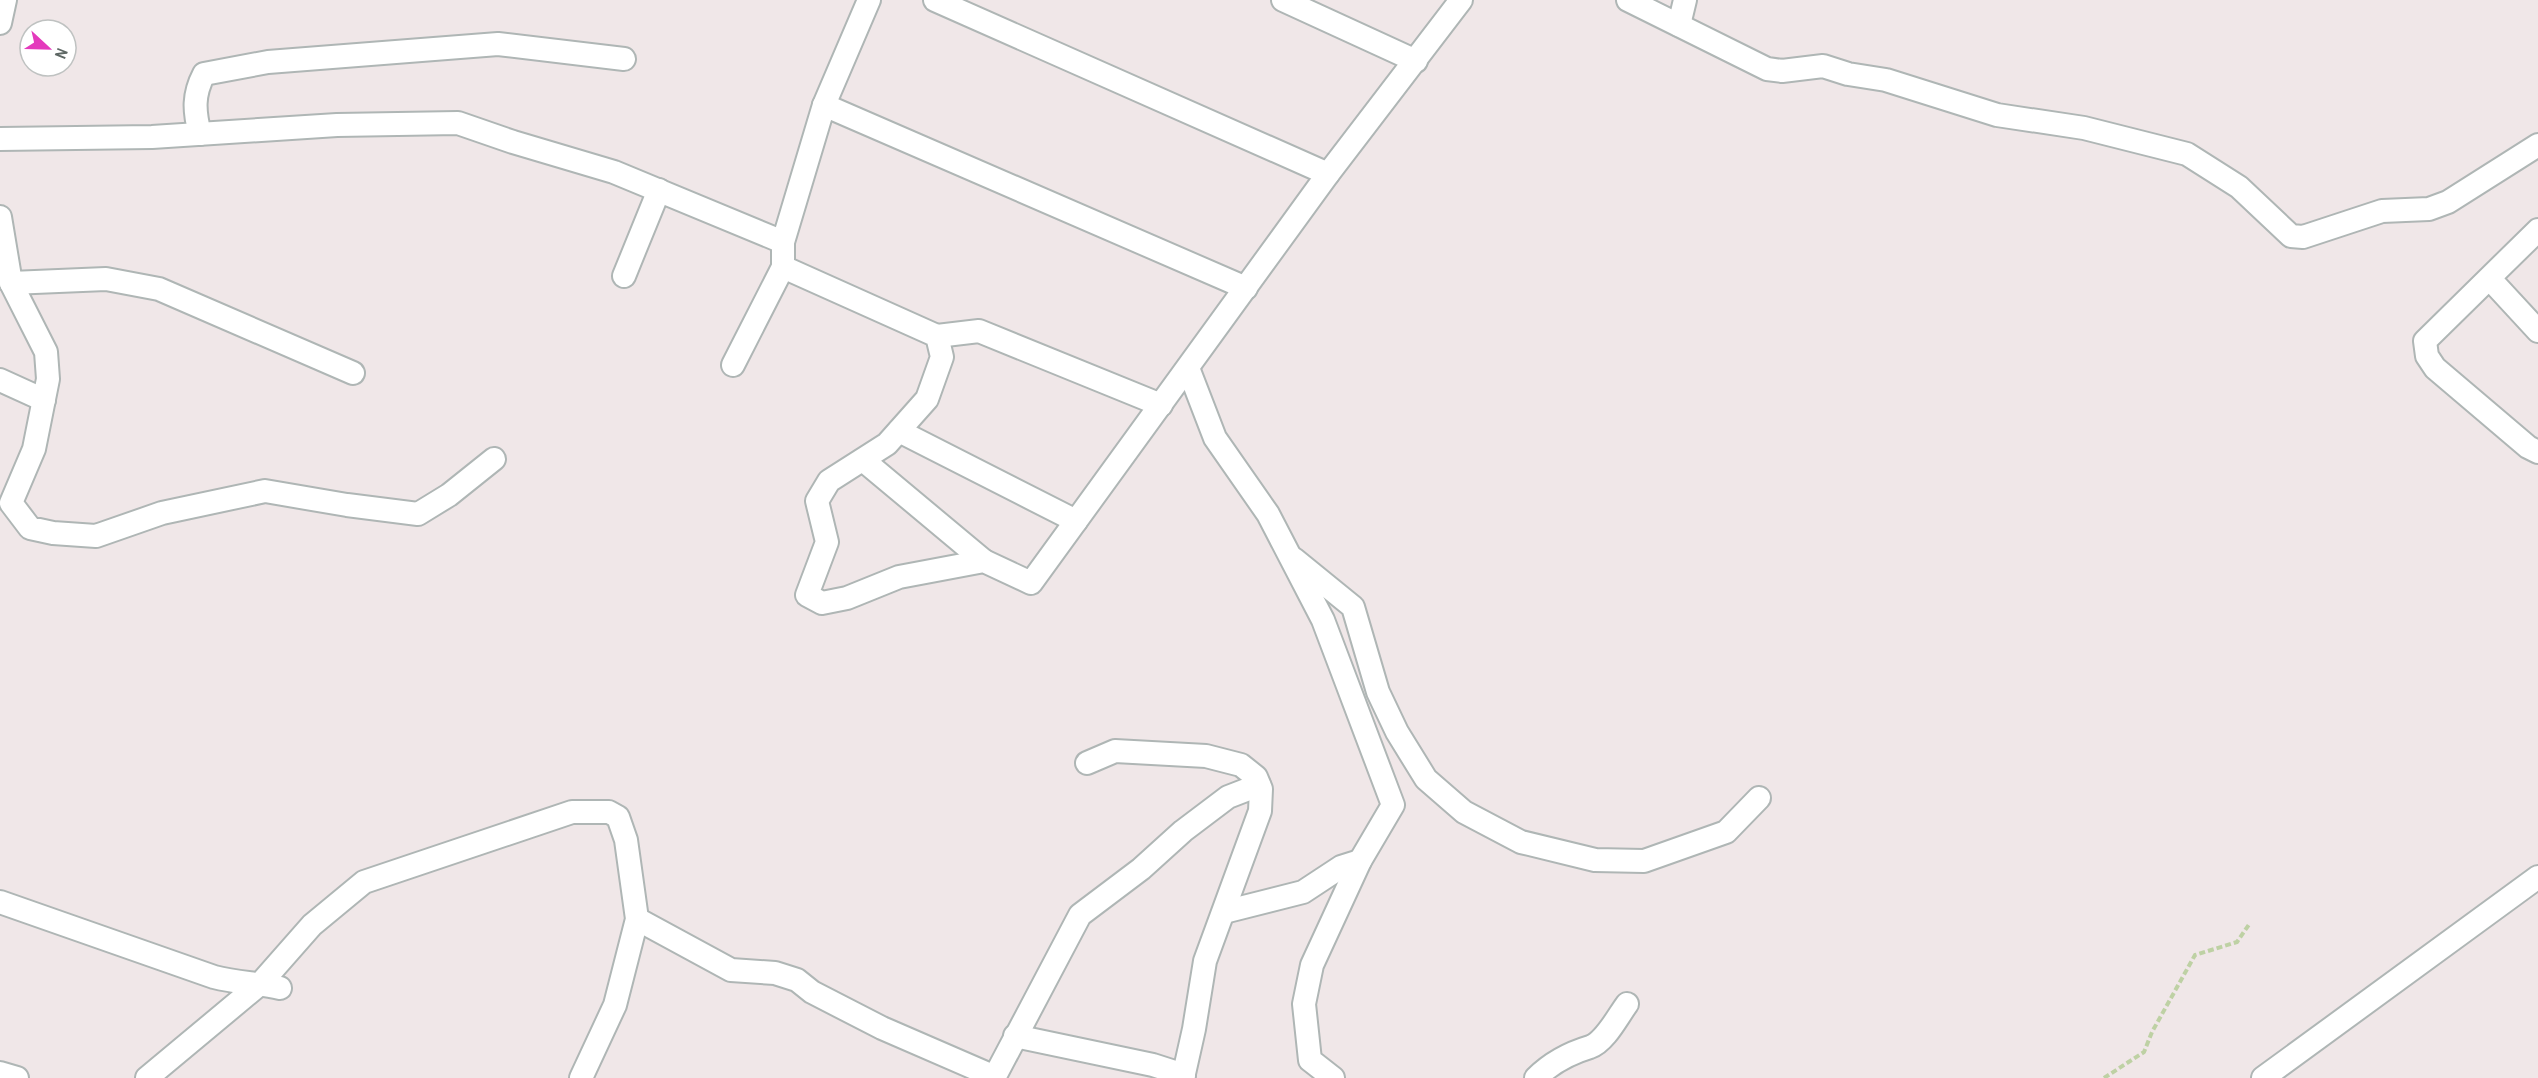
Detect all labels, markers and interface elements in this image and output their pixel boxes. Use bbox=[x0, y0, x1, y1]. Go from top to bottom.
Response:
north arrow bbox=[18, 18, 78, 78]
text: N bbox=[50, 45, 74, 62]

